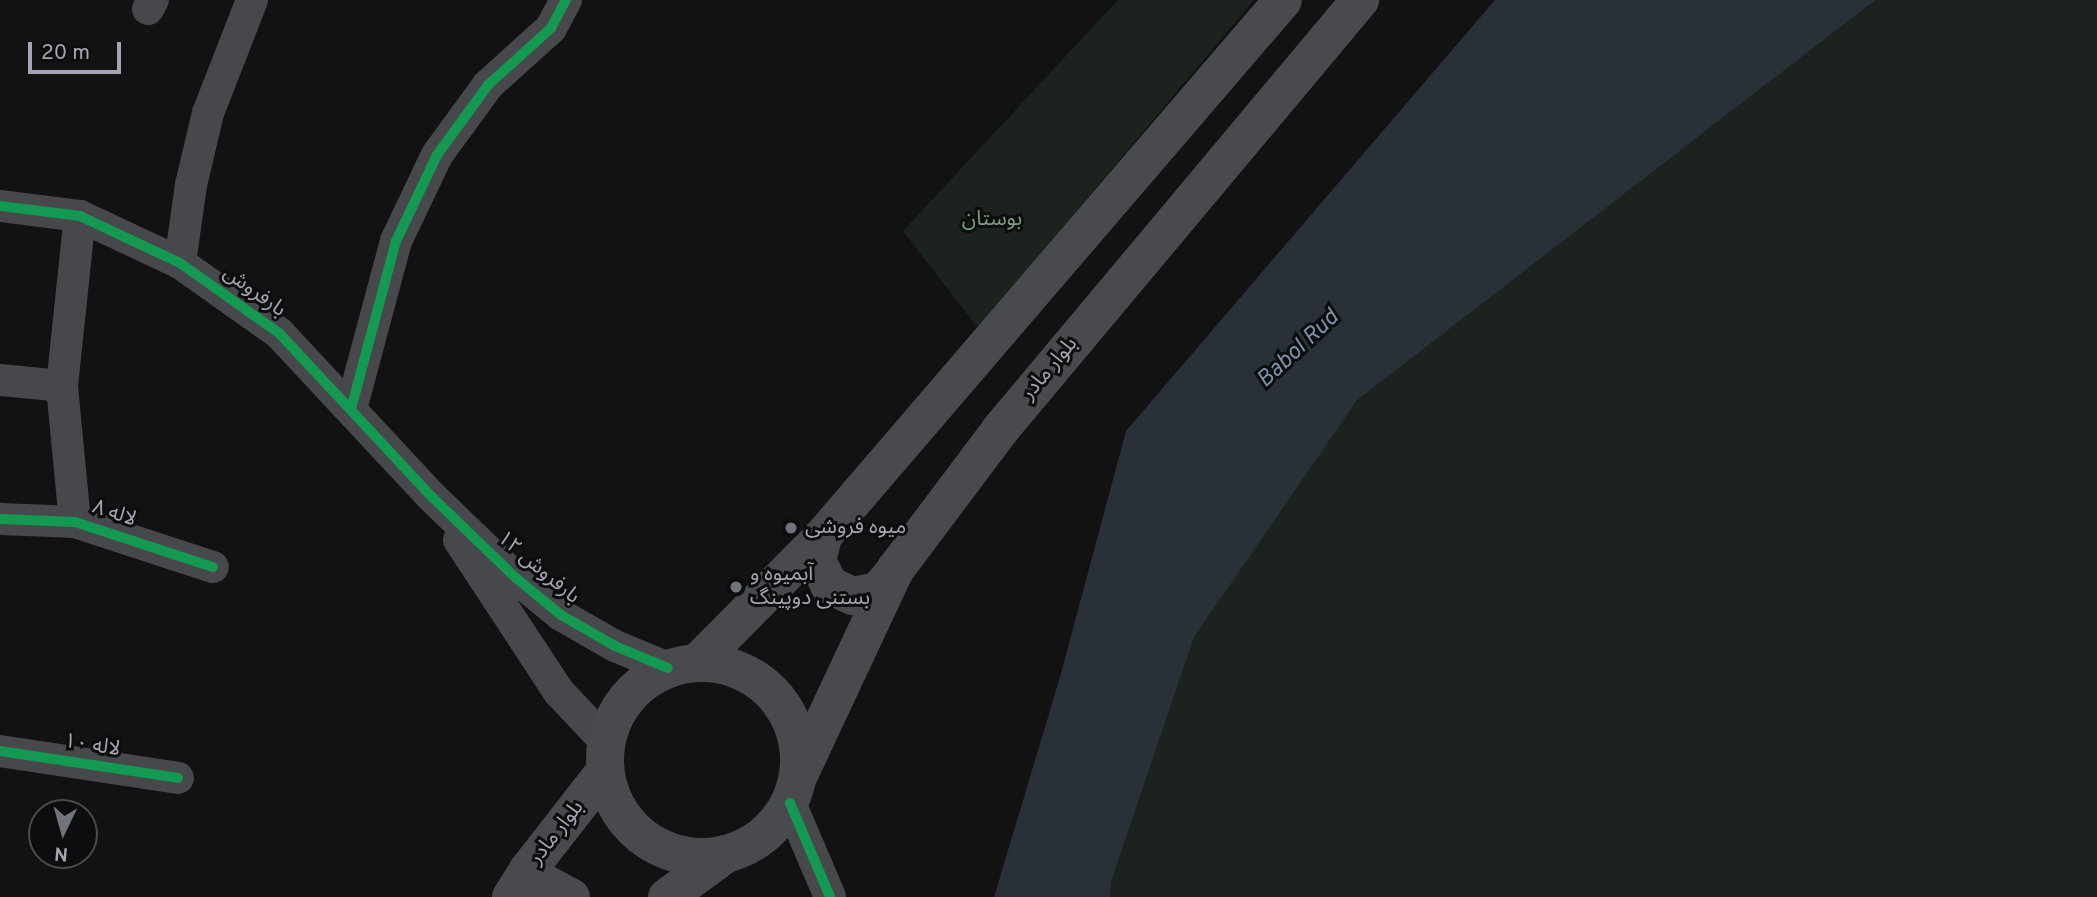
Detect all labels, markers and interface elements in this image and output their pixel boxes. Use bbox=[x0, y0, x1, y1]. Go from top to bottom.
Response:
scale bar bbox=[32, 28, 124, 72]
text: 20 m bbox=[41, 40, 90, 67]
park label: بوستان bbox=[962, 207, 1022, 233]
street label: بارفروش bbox=[218, 261, 290, 323]
water label: Babol Rud bbox=[1252, 305, 1346, 395]
street label: بلوار مادر bbox=[1016, 332, 1084, 406]
street label: لاله ۸ bbox=[89, 495, 139, 533]
place label: میوه فروشی bbox=[805, 515, 906, 541]
marker: میوه فروشی bbox=[783, 520, 799, 536]
street label: بارفروش ۱۲ bbox=[491, 526, 585, 610]
place label: آبمیوه و بستنی دوپینگ bbox=[750, 562, 870, 612]
marker: آبمیوه و بستنی دوپینگ bbox=[728, 579, 744, 595]
street label: لاله ۱۰ bbox=[62, 729, 122, 763]
street label: بلوار مادر bbox=[524, 796, 590, 870]
north arrow bbox=[28, 799, 98, 869]
text: N bbox=[53, 840, 69, 865]

